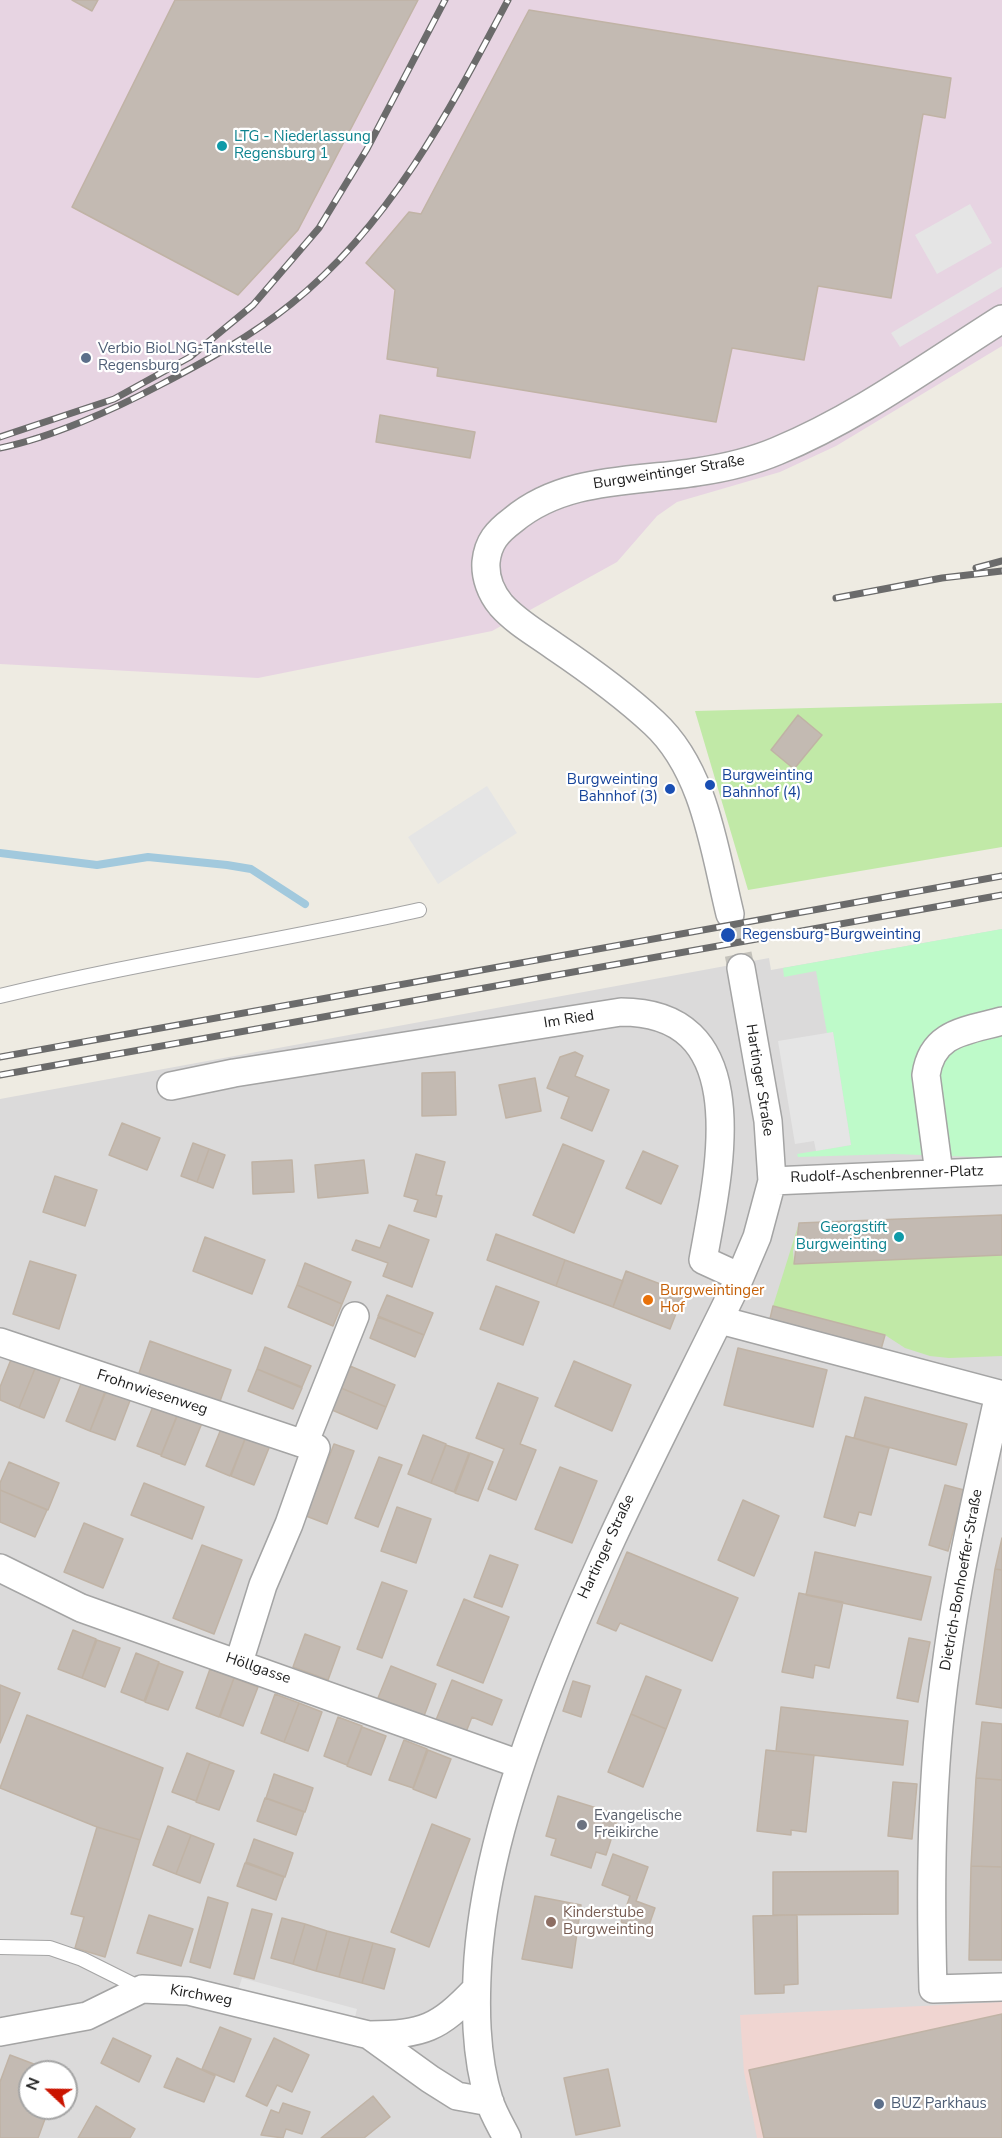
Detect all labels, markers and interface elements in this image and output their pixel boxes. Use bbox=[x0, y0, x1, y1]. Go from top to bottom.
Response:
place label: LTG - Niederlassung Regensburg 1 bbox=[234, 128, 371, 163]
marker: LTG - Niederlassung Regensburg 1 bbox=[215, 139, 229, 153]
place label: Verbio BioLNG-Tankstelle Regensburg bbox=[98, 340, 272, 375]
marker: Verbio BioLNG-Tankstelle Regensburg bbox=[79, 351, 93, 365]
street label: Burgweintinger Straße bbox=[592, 452, 746, 494]
place label: Burgweinting Bahnhof (4) bbox=[722, 767, 813, 802]
place label: Burgweinting Bahnhof (3) bbox=[567, 771, 658, 806]
marker: Burgweinting Bahnhof (4) bbox=[703, 778, 717, 792]
marker: Burgweinting Bahnhof (3) bbox=[663, 782, 677, 796]
marker: Regensburg-Burgweinting bbox=[719, 926, 737, 944]
place label: Regensburg-Burgweinting bbox=[742, 926, 921, 944]
street label: Im Ried bbox=[543, 1007, 595, 1033]
street label: Hartinger Straße bbox=[741, 1023, 777, 1137]
street label: Rudolf-Aschenbrenner-Platz bbox=[790, 1163, 984, 1187]
place label: Georgstift Burgweinting bbox=[796, 1219, 887, 1254]
marker: Georgstift Burgweinting bbox=[892, 1230, 906, 1244]
place label: Burgweintinger Hof bbox=[660, 1282, 764, 1317]
marker: Burgweintinger Hof bbox=[641, 1293, 655, 1307]
street label: Frohnwiesenweg bbox=[94, 1367, 210, 1419]
street label: Dietrich-Bonhoeffer-Straße bbox=[937, 1488, 987, 1672]
street label: Hartinger Straße bbox=[575, 1492, 639, 1602]
street label: Höllgasse bbox=[223, 1649, 293, 1689]
place label: Evangelische Freikirche bbox=[594, 1807, 682, 1842]
marker: Evangelische Freikirche bbox=[575, 1818, 589, 1832]
place label: Kinderstube Burgweinting bbox=[563, 1904, 654, 1939]
marker: Kinderstube Burgweinting bbox=[544, 1915, 558, 1929]
street label: Kirchweg bbox=[169, 1982, 233, 2010]
north arrow bbox=[18, 2060, 78, 2120]
text: N bbox=[21, 2074, 46, 2094]
place label: BUZ Parkhaus bbox=[891, 2095, 987, 2113]
marker: BUZ Parkhaus bbox=[872, 2097, 886, 2111]

